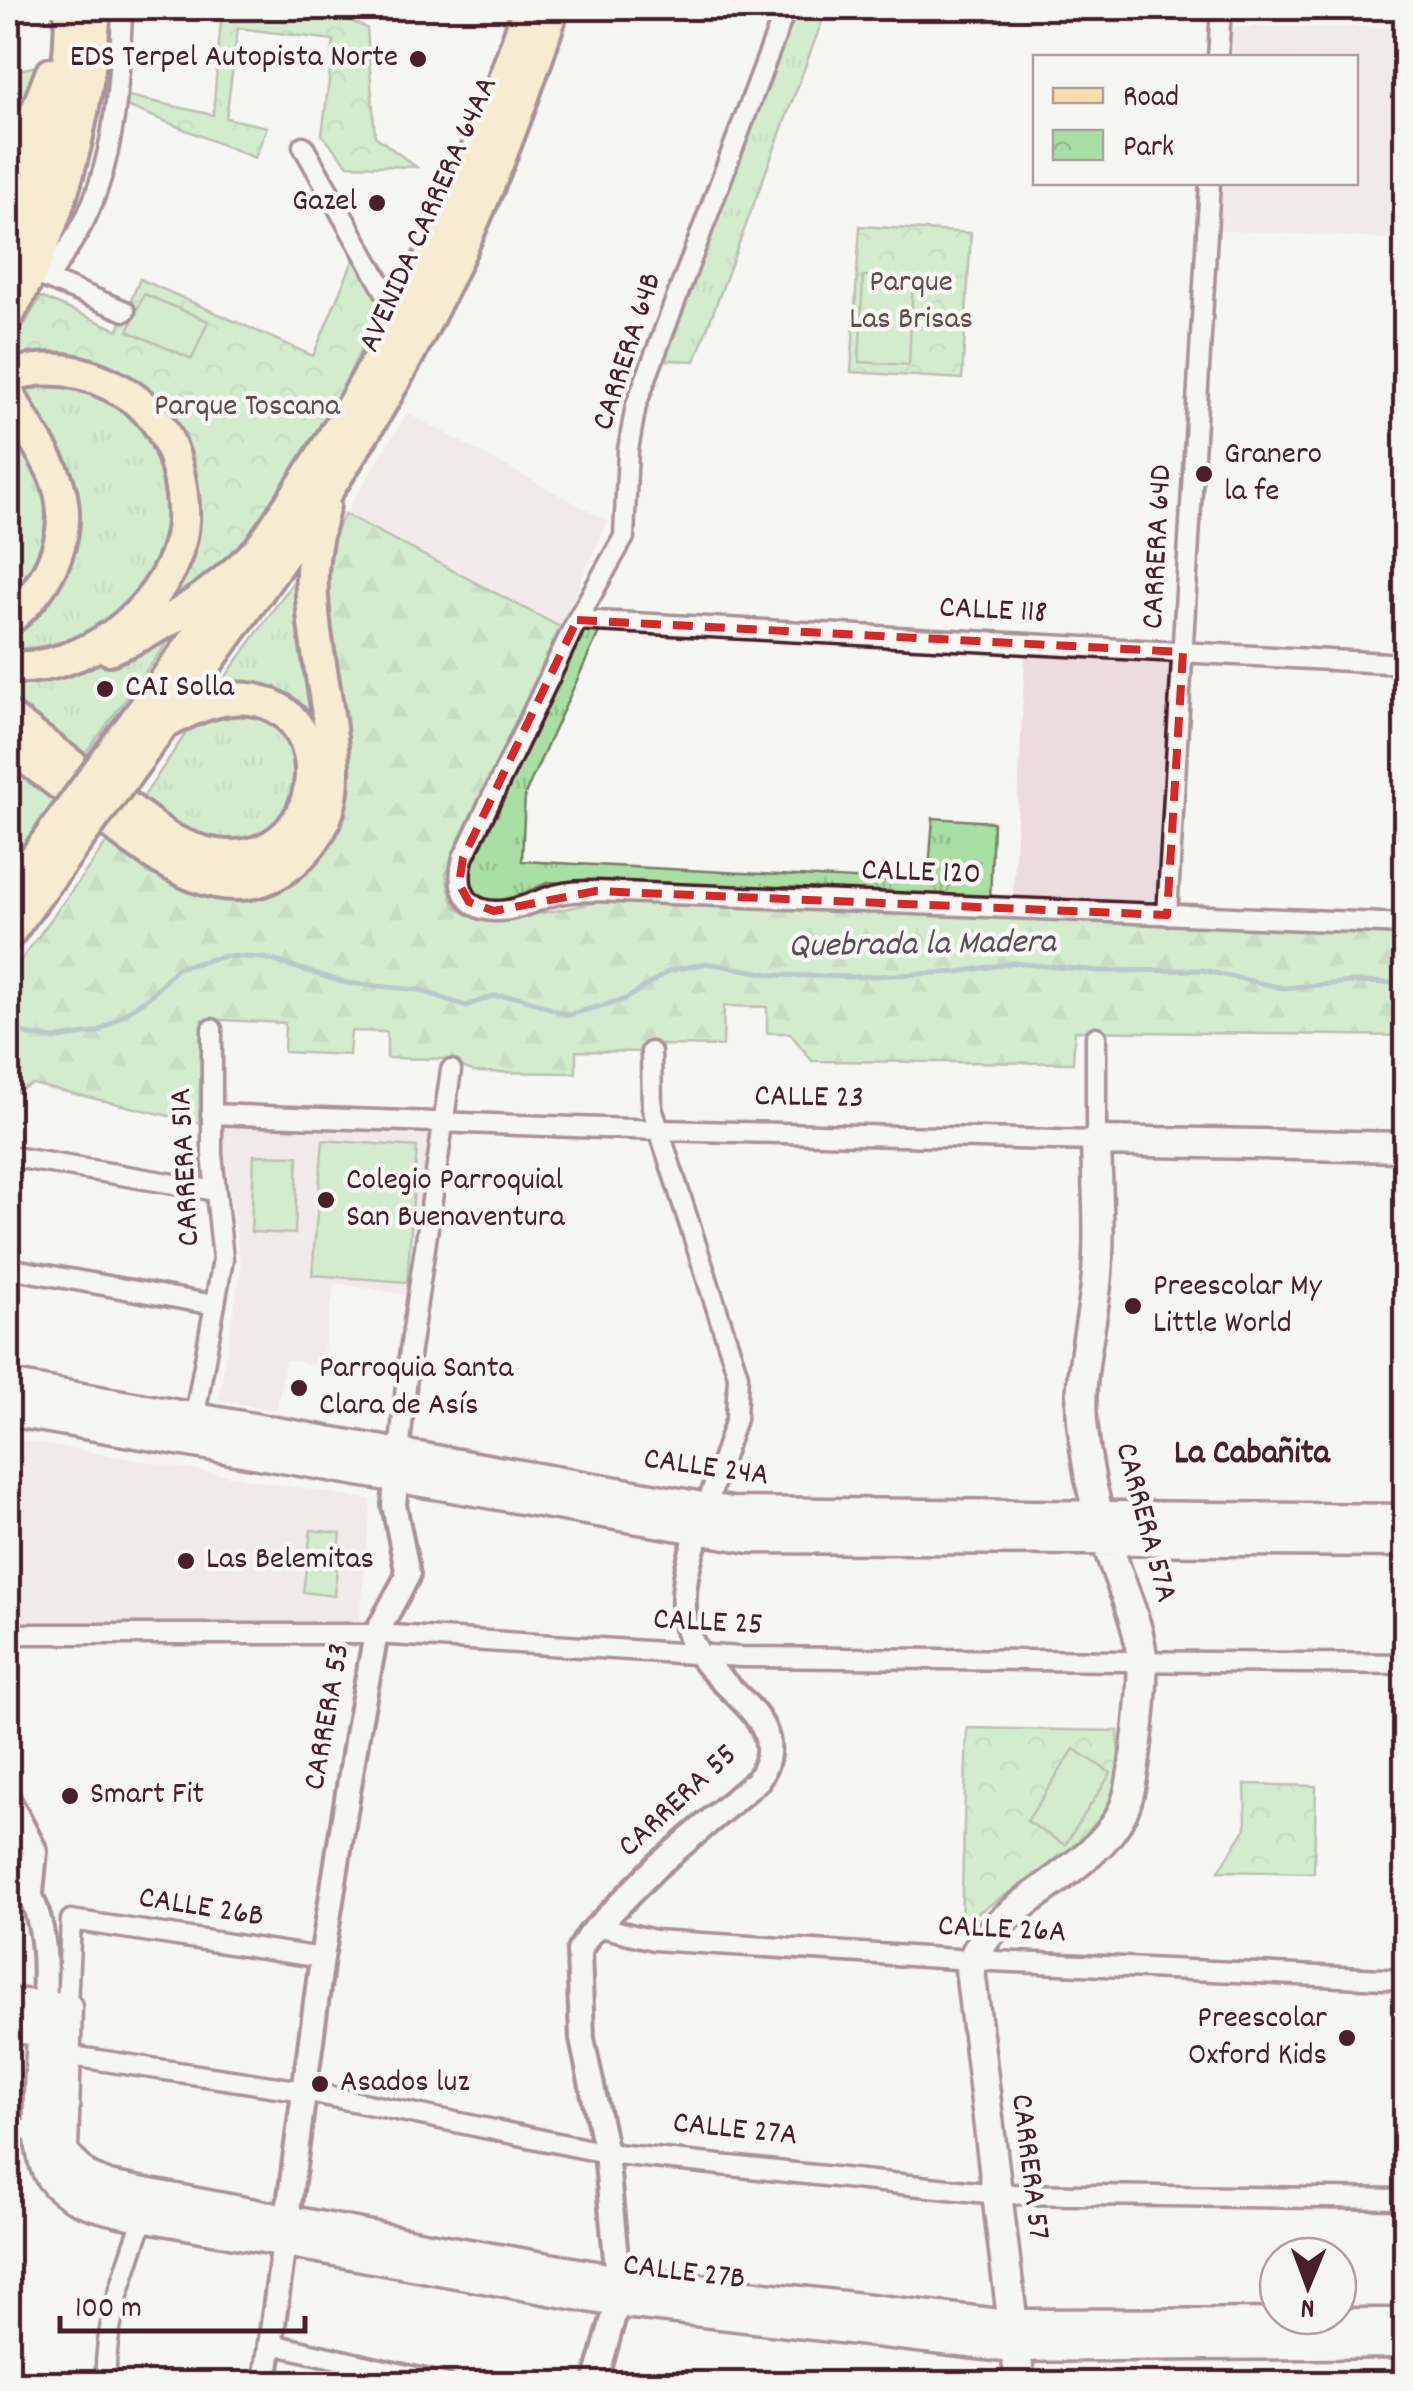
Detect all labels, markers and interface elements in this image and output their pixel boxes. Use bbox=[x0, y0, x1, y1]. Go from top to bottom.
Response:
place label: EDS Terpel Autopista Norte bbox=[70, 36, 398, 82]
marker: EDS Terpel Autopista Norte bbox=[407, 48, 429, 70]
legend bbox=[1033, 55, 1358, 185]
street label: AVENIDA CARRERA 64AA bbox=[348, 70, 512, 360]
text: Road bbox=[1123, 78, 1179, 121]
text: Park bbox=[1123, 128, 1174, 171]
place label: Gazel bbox=[292, 180, 357, 226]
marker: Gazel bbox=[366, 192, 388, 214]
park label: Parque Las Brisas bbox=[849, 261, 973, 344]
street label: CARRERA 64B bbox=[582, 267, 676, 437]
park label: Parque Toscana bbox=[154, 385, 341, 431]
place label: Granero la fe bbox=[1224, 433, 1322, 516]
street label: CARRERA 64D bbox=[1132, 463, 1186, 631]
marker: Granero la fe bbox=[1193, 463, 1215, 485]
street label: CALLE 118 bbox=[938, 586, 1048, 638]
place label: CAI Solla bbox=[125, 666, 235, 712]
marker: CAI Solla bbox=[94, 678, 116, 700]
street label: CALLE 120 bbox=[860, 849, 982, 899]
water label: Quebrada la Madera bbox=[788, 919, 1058, 973]
street label: CALLE 23 bbox=[754, 1075, 864, 1123]
street label: CARRERA 51A bbox=[160, 1087, 214, 1247]
place label: Colegio Parroquial San Buenaventura bbox=[346, 1159, 566, 1242]
marker: Colegio Parroquial San Buenaventura bbox=[315, 1189, 337, 1211]
place label: Preescolar My Little World bbox=[1153, 1265, 1323, 1348]
marker: Preescolar My Little World bbox=[1122, 1295, 1144, 1317]
place label: Parroquia Santa Clara de Asís bbox=[319, 1347, 514, 1430]
marker: Parroquia Santa Clara de Asís bbox=[288, 1377, 310, 1399]
district label: La Cabañita bbox=[1174, 1430, 1332, 1480]
street label: CALLE 24A bbox=[640, 1437, 772, 1501]
street label: CARRERA 57A bbox=[1101, 1438, 1187, 1608]
place label: Las Belemitas bbox=[206, 1538, 374, 1584]
marker: Las Belemitas bbox=[175, 1550, 197, 1572]
street label: CALLE 25 bbox=[652, 1598, 764, 1650]
street label: CARRERA 53 bbox=[293, 1640, 365, 1794]
street label: CARRERA 55 bbox=[609, 1734, 749, 1870]
place label: Smart Fit bbox=[90, 1773, 204, 1819]
marker: Smart Fit bbox=[59, 1785, 81, 1807]
street label: CALLE 26B bbox=[135, 1876, 267, 1942]
street label: CALLE 26A bbox=[937, 1905, 1067, 1957]
place label: Preescolar Oxford Kids bbox=[1188, 1997, 1327, 2080]
marker: Preescolar Oxford Kids bbox=[1336, 2027, 1358, 2049]
place label: Asados luz bbox=[340, 2061, 470, 2107]
marker: Asados luz bbox=[309, 2073, 331, 2095]
street label: CARRERA 57 bbox=[996, 2092, 1060, 2242]
street label: CALLE 27A bbox=[670, 2102, 800, 2160]
north arrow bbox=[1258, 2236, 1358, 2336]
street label: CALLE 27B bbox=[620, 2244, 748, 2304]
scale bar bbox=[60, 2271, 305, 2333]
text: N bbox=[1300, 2286, 1315, 2326]
text: 100 m bbox=[75, 2289, 142, 2332]

